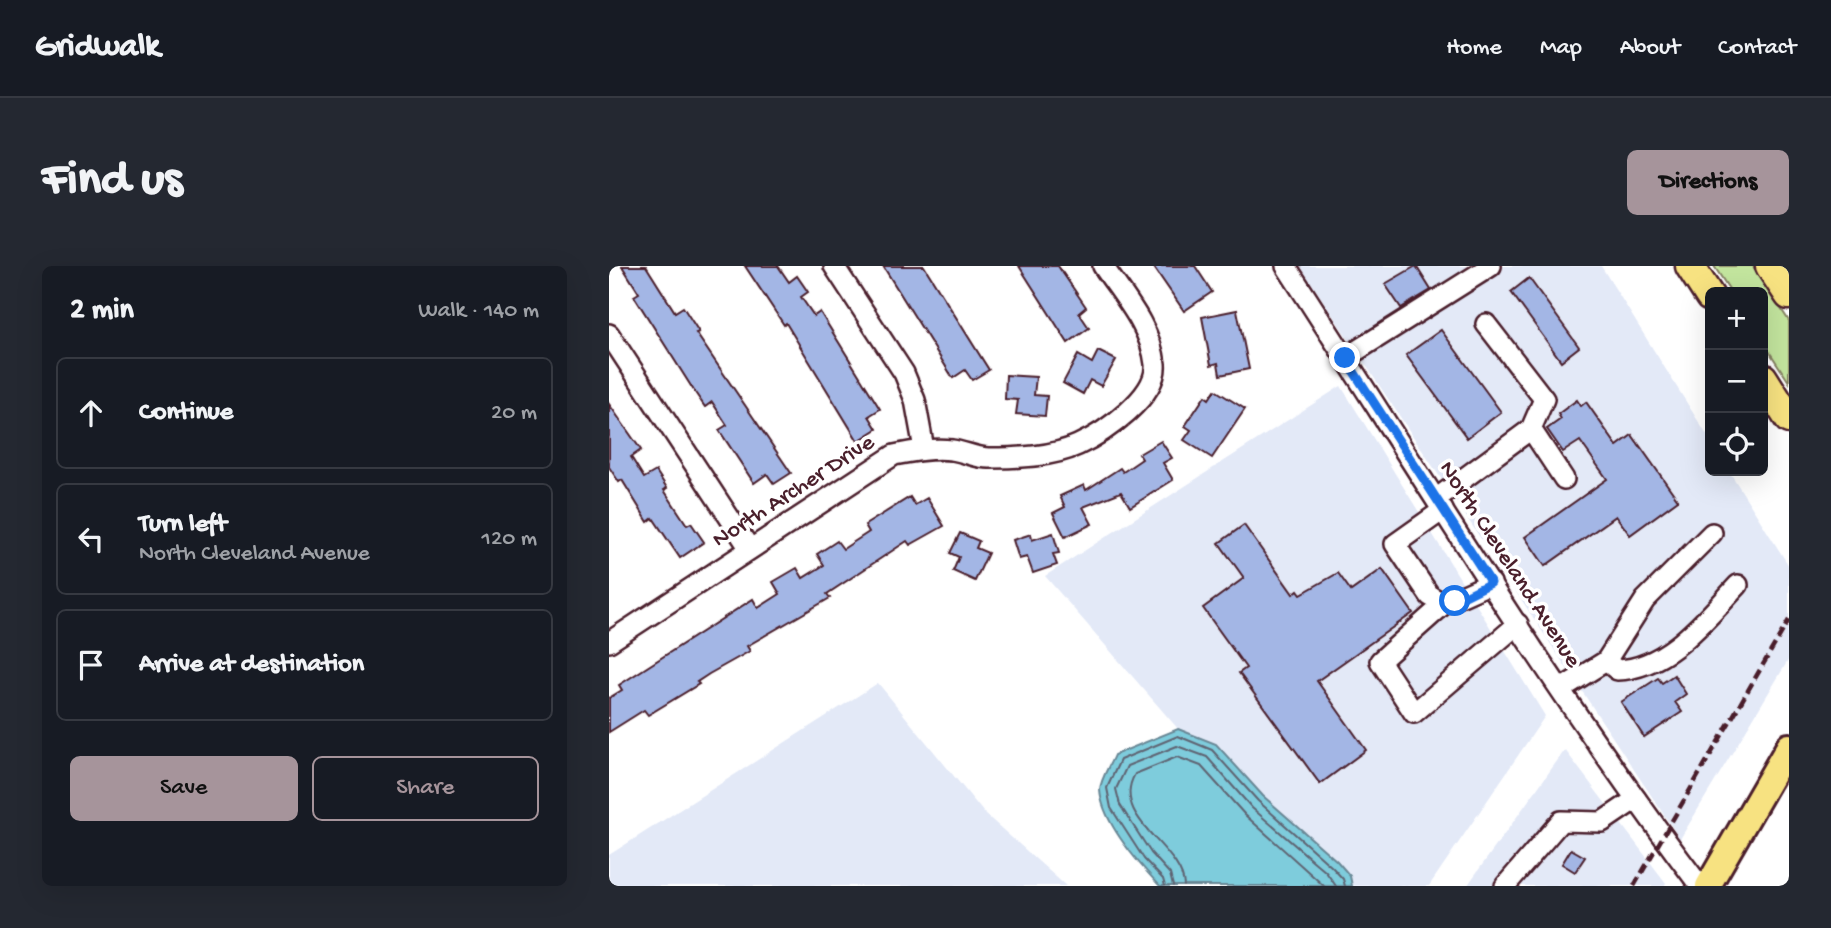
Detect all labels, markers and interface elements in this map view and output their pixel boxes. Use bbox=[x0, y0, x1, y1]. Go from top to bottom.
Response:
text: Gridwalk bbox=[35, 29, 160, 67]
text: Home bbox=[1446, 34, 1502, 63]
text: Map bbox=[1540, 34, 1582, 63]
text: About bbox=[1620, 34, 1680, 63]
text: Contact bbox=[1718, 34, 1796, 63]
button: Directions bbox=[1627, 150, 1789, 215]
text: Find us bbox=[42, 153, 182, 211]
map controls bbox=[1705, 287, 1768, 476]
button: + bbox=[1705, 287, 1768, 350]
text: 2 min bbox=[70, 294, 134, 329]
text: Walk · 140 m bbox=[418, 298, 539, 325]
route end bbox=[1329, 342, 1360, 373]
button: − bbox=[1705, 350, 1768, 413]
icon: ahead bbox=[72, 394, 110, 432]
text: Continue bbox=[139, 398, 233, 429]
text: 20 m bbox=[491, 400, 537, 427]
button: locate bbox=[1705, 413, 1768, 476]
street label: North Archer Drive bbox=[707, 428, 881, 555]
street label: North Cleveland Avenue bbox=[1431, 456, 1587, 674]
text: Turn left bbox=[139, 510, 227, 541]
icon: left bbox=[72, 520, 110, 558]
text: 120 m bbox=[482, 526, 537, 553]
text: North Cleveland Avenue bbox=[139, 541, 370, 568]
route start bbox=[1439, 585, 1470, 616]
icon: arrive bbox=[72, 646, 110, 684]
text: Arrive at destination bbox=[139, 650, 364, 681]
button: Save bbox=[70, 756, 298, 821]
button: Share bbox=[312, 756, 539, 821]

